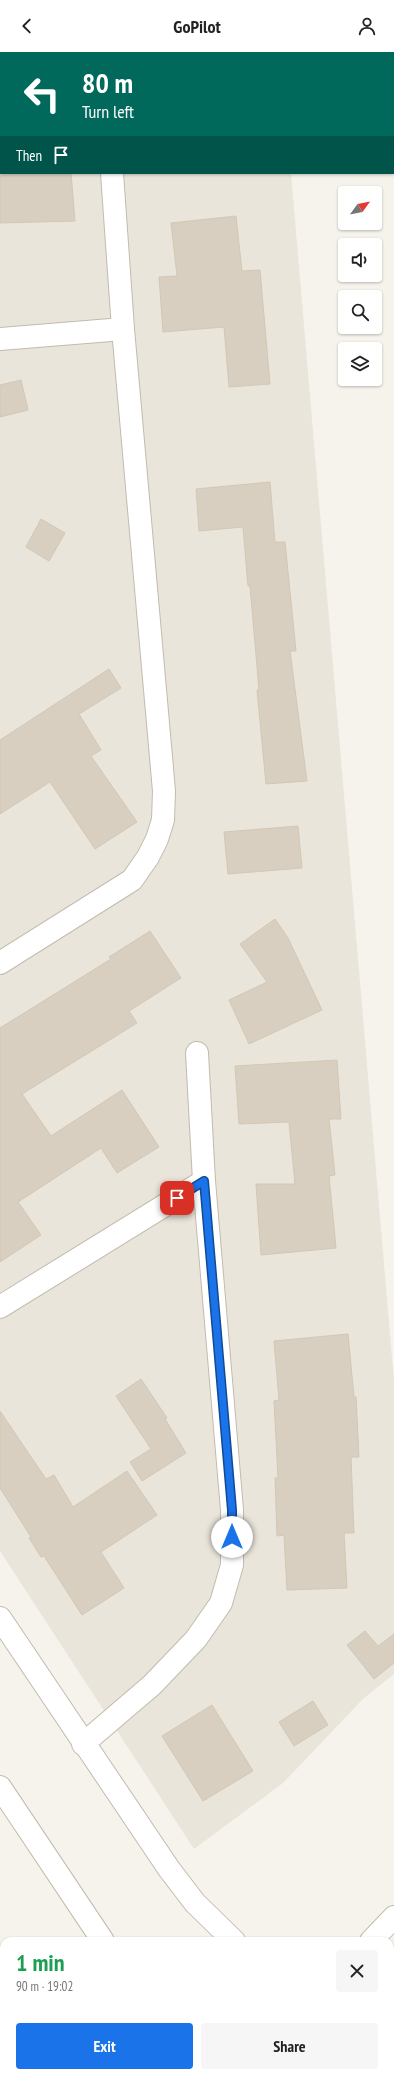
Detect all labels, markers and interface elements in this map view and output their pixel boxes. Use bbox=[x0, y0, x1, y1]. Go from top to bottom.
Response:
icon: back bbox=[16, 15, 38, 37]
text: GoPilot bbox=[173, 15, 221, 38]
icon: person bbox=[356, 15, 378, 37]
text: 80 m bbox=[82, 64, 133, 101]
icon: left bbox=[16, 68, 68, 120]
text: Turn left bbox=[82, 100, 134, 123]
icon: arrive bbox=[50, 144, 72, 166]
text: Then bbox=[16, 146, 42, 165]
north arrow bbox=[338, 186, 382, 230]
map controls bbox=[338, 186, 382, 386]
button: sound bbox=[338, 238, 382, 282]
button: search bbox=[338, 290, 382, 334]
button: layers bbox=[338, 342, 382, 386]
pin bbox=[160, 1181, 194, 1215]
icon: arrive bbox=[166, 1187, 188, 1209]
position arrow bbox=[211, 1516, 253, 1558]
text: 1 min bbox=[16, 1947, 64, 1978]
button: close bbox=[336, 1950, 378, 1992]
text: 90 m · 19:02 bbox=[16, 1978, 73, 1995]
button: Exit bbox=[16, 2023, 193, 2069]
button: Share bbox=[201, 2023, 378, 2069]

